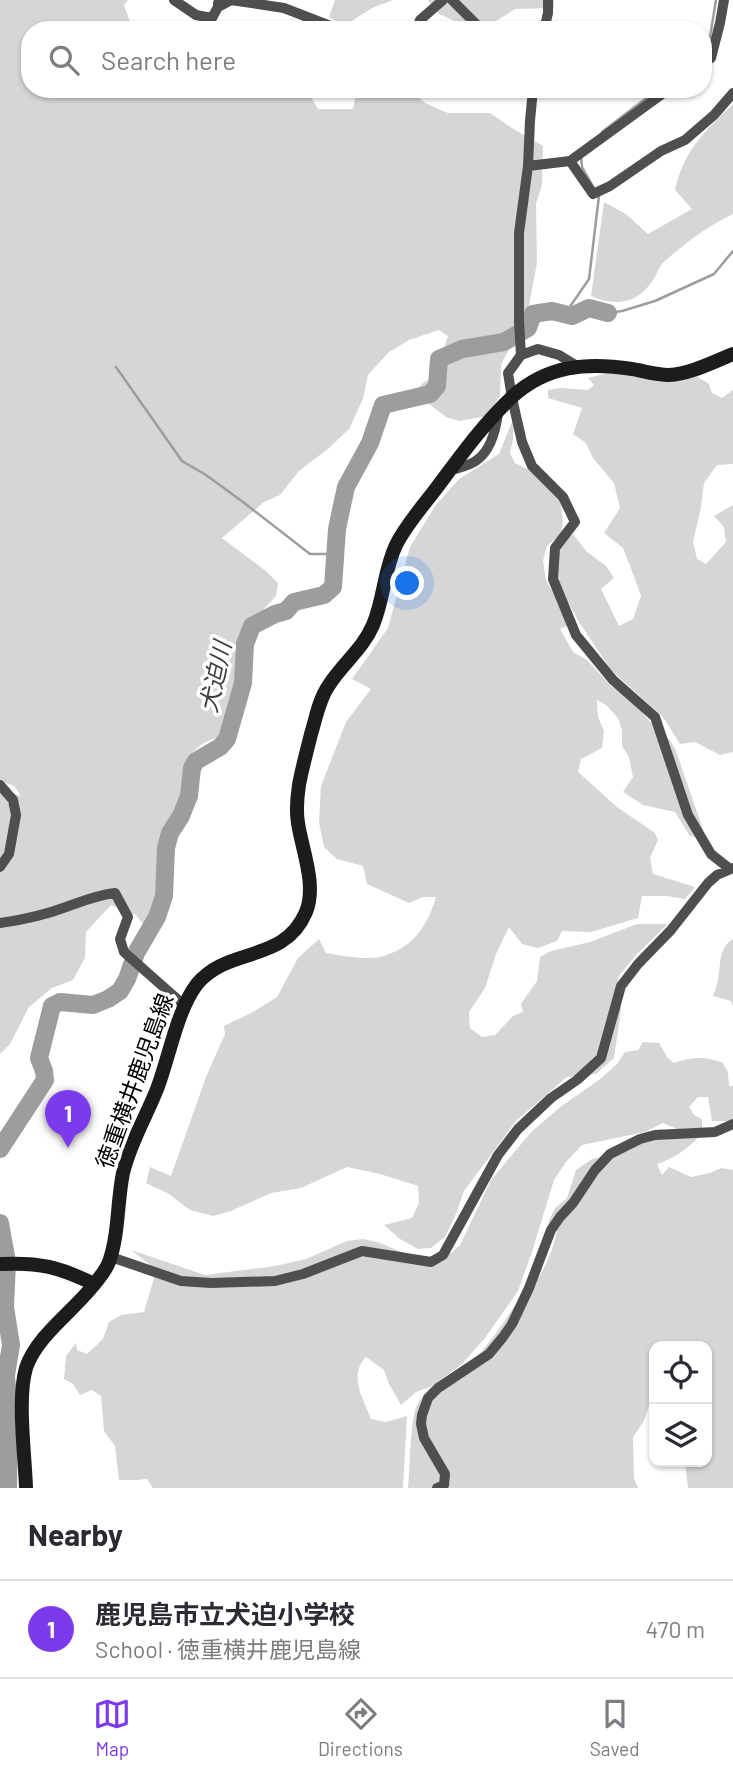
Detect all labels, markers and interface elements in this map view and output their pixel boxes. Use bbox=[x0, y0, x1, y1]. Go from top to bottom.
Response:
search box bbox=[21, 21, 712, 98]
icon: search bbox=[45, 41, 83, 79]
text: Search here bbox=[101, 44, 236, 75]
your location bbox=[390, 566, 424, 600]
water label: 犬迫川 bbox=[193, 636, 237, 715]
street label: 徳重横井鹿児島線 bbox=[89, 989, 179, 1172]
pin: 1 bbox=[45, 1090, 91, 1148]
map controls bbox=[649, 1341, 712, 1467]
button: locate bbox=[649, 1341, 712, 1404]
button: layers bbox=[649, 1404, 712, 1467]
text: Nearby bbox=[28, 1516, 123, 1552]
text: 鹿児島市立犬迫小学校 bbox=[95, 1598, 355, 1629]
text: 1 bbox=[47, 1615, 55, 1643]
text: 470 m bbox=[646, 1615, 705, 1643]
text: School · 徳重横井鹿児島線 bbox=[95, 1635, 361, 1663]
tab: Map bbox=[93, 1695, 131, 1760]
tab: Directions bbox=[318, 1695, 403, 1760]
tab: Saved bbox=[590, 1695, 640, 1760]

